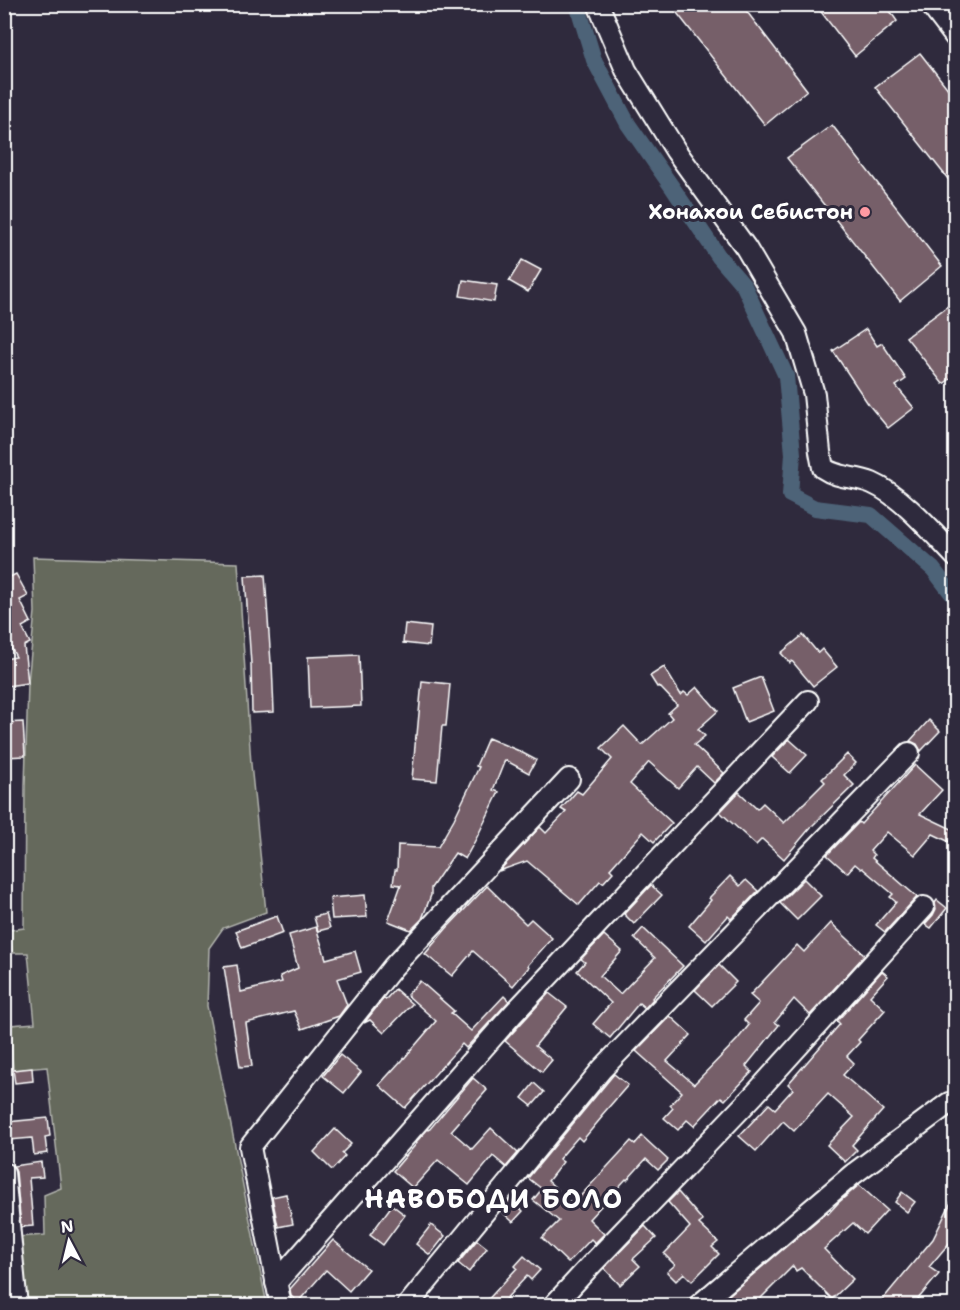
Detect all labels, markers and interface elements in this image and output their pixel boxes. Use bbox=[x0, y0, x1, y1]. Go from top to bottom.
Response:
place label: Хонахои Себистон bbox=[649, 198, 853, 226]
marker: Хонахои Себистон bbox=[858, 205, 872, 219]
district label: НАВОБОДИ БОЛО bbox=[364, 1180, 624, 1217]
north arrow bbox=[39, 1211, 99, 1271]
text: N bbox=[60, 1215, 75, 1238]

